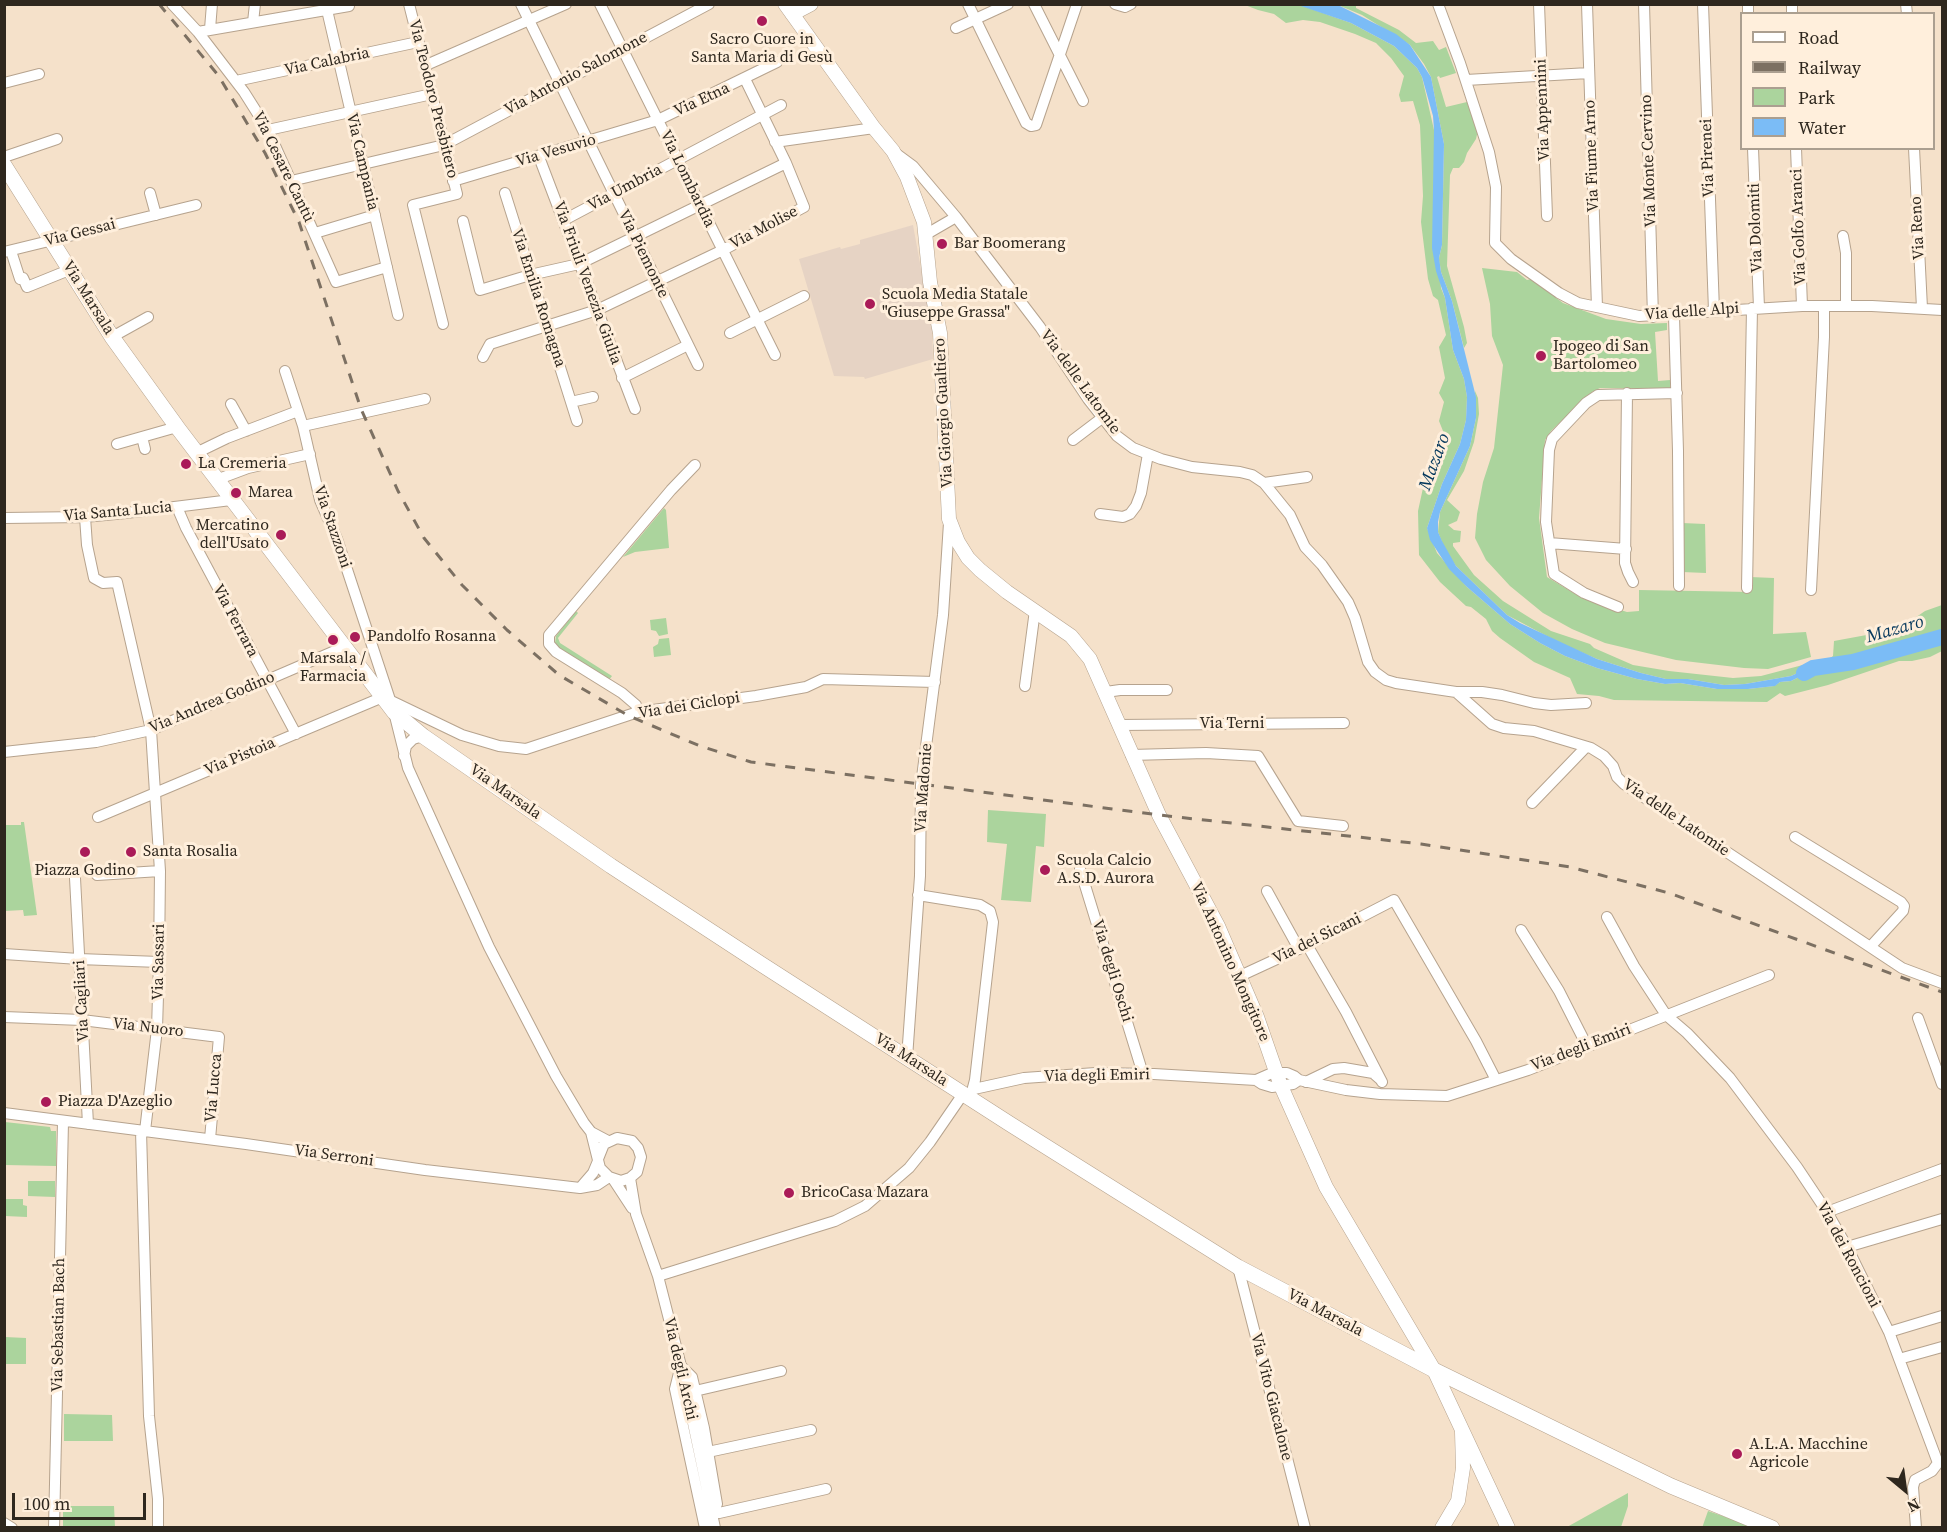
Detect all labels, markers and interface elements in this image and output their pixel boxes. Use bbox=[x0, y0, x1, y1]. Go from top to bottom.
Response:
legend bbox=[1740, 12, 1935, 150]
marker: Sacro Cuore in Santa Maria di Gesù bbox=[755, 14, 769, 28]
street label: Via Teodoro Presbitero bbox=[404, 18, 462, 180]
text: Road bbox=[1798, 25, 1839, 50]
street label: Via Antonio Salomone bbox=[501, 28, 651, 120]
place label: Sacro Cuore in Santa Maria di Gesù bbox=[691, 30, 833, 68]
street label: Via Calabria bbox=[283, 44, 371, 80]
text: Railway bbox=[1798, 55, 1861, 80]
street label: Via Appennini bbox=[1532, 59, 1554, 161]
street label: Via Etna bbox=[671, 79, 733, 121]
text: Park bbox=[1798, 85, 1835, 110]
street label: Via Monte Cervino bbox=[1637, 94, 1661, 228]
street label: Via Fiume Arno bbox=[1580, 100, 1604, 212]
street label: Via Cesare Cantù bbox=[248, 108, 318, 226]
street label: Via Campania bbox=[341, 111, 383, 213]
text: Water bbox=[1798, 115, 1846, 140]
street label: Via Pirenei bbox=[1697, 118, 1719, 198]
street label: Via Lombardia bbox=[655, 127, 719, 231]
street label: Via Vesuvio bbox=[514, 130, 598, 172]
street label: Via Umbria bbox=[585, 160, 665, 216]
street label: Via Golfo Aranci bbox=[1787, 168, 1811, 286]
street label: Via Dolomiti bbox=[1745, 183, 1767, 273]
street label: Via Reno bbox=[1907, 196, 1929, 260]
street label: Via Friuli Venezia Giulia bbox=[549, 199, 625, 367]
street label: Via Molise bbox=[727, 202, 801, 254]
street label: Via Piemonte bbox=[613, 207, 673, 301]
street label: Via Gessai bbox=[42, 215, 118, 251]
street label: Via Emilia Romagna bbox=[507, 226, 569, 370]
place label: Bar Boomerang bbox=[954, 234, 1065, 254]
marker: Bar Boomerang bbox=[935, 237, 949, 251]
street label: Via Marsala bbox=[58, 257, 118, 339]
place label: Scuola Media Statale "Giuseppe Grassa" bbox=[882, 285, 1028, 323]
marker: Scuola Media Statale "Giuseppe Grassa" bbox=[863, 297, 877, 311]
street label: Via delle Alpi bbox=[1644, 299, 1740, 325]
street label: Via delle Latomie bbox=[1036, 326, 1124, 438]
street label: Via Giorgio Gualtiero bbox=[930, 337, 958, 489]
place label: Ipogeo di San Bartolomeo bbox=[1553, 337, 1649, 375]
marker: Ipogeo di San Bartolomeo bbox=[1534, 349, 1548, 363]
water label: Mazaro bbox=[1415, 431, 1455, 493]
place label: La Cremeria bbox=[198, 454, 287, 474]
marker: La Cremeria bbox=[179, 457, 193, 471]
place label: Marea bbox=[248, 483, 293, 503]
street label: Via Stazzoni bbox=[309, 483, 355, 571]
marker: Marea bbox=[229, 486, 243, 500]
street label: Via Santa Lucia bbox=[63, 498, 173, 526]
place label: Mercatino dell'Usato bbox=[196, 516, 269, 554]
marker: Mercatino dell'Usato bbox=[274, 528, 288, 542]
street label: Via Ferrara bbox=[208, 581, 262, 661]
water label: Mazaro bbox=[1864, 611, 1926, 649]
place label: Pandolfo Rosanna bbox=[367, 627, 496, 647]
marker: Pandolfo Rosanna bbox=[348, 630, 362, 644]
marker: Marsala / Farmacia bbox=[326, 633, 340, 647]
place label: Marsala / Farmacia bbox=[300, 649, 366, 687]
street label: Via Andrea Godino bbox=[146, 668, 278, 738]
street label: Via dei Ciclopi bbox=[637, 688, 741, 724]
street label: Via Terni bbox=[1200, 714, 1264, 734]
street label: Via Pistoia bbox=[202, 733, 278, 781]
street label: Via Madonie bbox=[911, 743, 937, 833]
street label: Via Marsala bbox=[465, 760, 545, 824]
street label: Via delle Latomie bbox=[1619, 775, 1733, 861]
place label: Santa Rosalia bbox=[143, 842, 238, 862]
marker: Piazza Godino bbox=[78, 845, 92, 859]
marker: Santa Rosalia bbox=[124, 845, 138, 859]
place label: Scuola Calcio A.S.D. Aurora bbox=[1057, 851, 1154, 889]
place label: Piazza Godino bbox=[35, 861, 135, 881]
marker: Scuola Calcio A.S.D. Aurora bbox=[1038, 863, 1052, 877]
street label: Via Antonino Mongitore bbox=[1186, 879, 1274, 1045]
street label: Via dei Sicani bbox=[1270, 909, 1364, 969]
street label: Via degli Oschi bbox=[1087, 918, 1137, 1024]
street label: Via Sassari bbox=[149, 923, 169, 1001]
street label: Via Cagliari bbox=[70, 959, 94, 1043]
street label: Via Nuoro bbox=[111, 1014, 185, 1042]
street label: Via degli Emiri bbox=[1528, 1020, 1634, 1076]
street label: Via Marsala bbox=[871, 1029, 951, 1091]
street label: Via Lucca bbox=[201, 1053, 227, 1123]
street label: Via degli Emiri bbox=[1044, 1065, 1150, 1087]
place label: Piazza D'Azeglio bbox=[58, 1092, 172, 1112]
marker: Piazza D'Azeglio bbox=[39, 1095, 53, 1109]
street label: Via Serroni bbox=[293, 1141, 375, 1171]
place label: BricoCasa Mazara bbox=[801, 1183, 929, 1203]
marker: BricoCasa Mazara bbox=[782, 1186, 796, 1200]
street label: Via dei Roncioni bbox=[1812, 1199, 1884, 1311]
street label: Via Sebastian Bach bbox=[48, 1258, 70, 1392]
street label: Via Marsala bbox=[1284, 1285, 1366, 1341]
street label: Via degli Archi bbox=[659, 1316, 701, 1422]
street label: Via Vito Giacalone bbox=[1246, 1331, 1296, 1463]
place label: A.L.A. Macchine Agricole bbox=[1749, 1435, 1868, 1473]
marker: A.L.A. Macchine Agricole bbox=[1730, 1447, 1744, 1461]
north arrow bbox=[1875, 1460, 1935, 1520]
scale bar bbox=[15, 1481, 148, 1519]
text: 100 m bbox=[23, 1491, 70, 1516]
text: N bbox=[1903, 1493, 1924, 1518]

